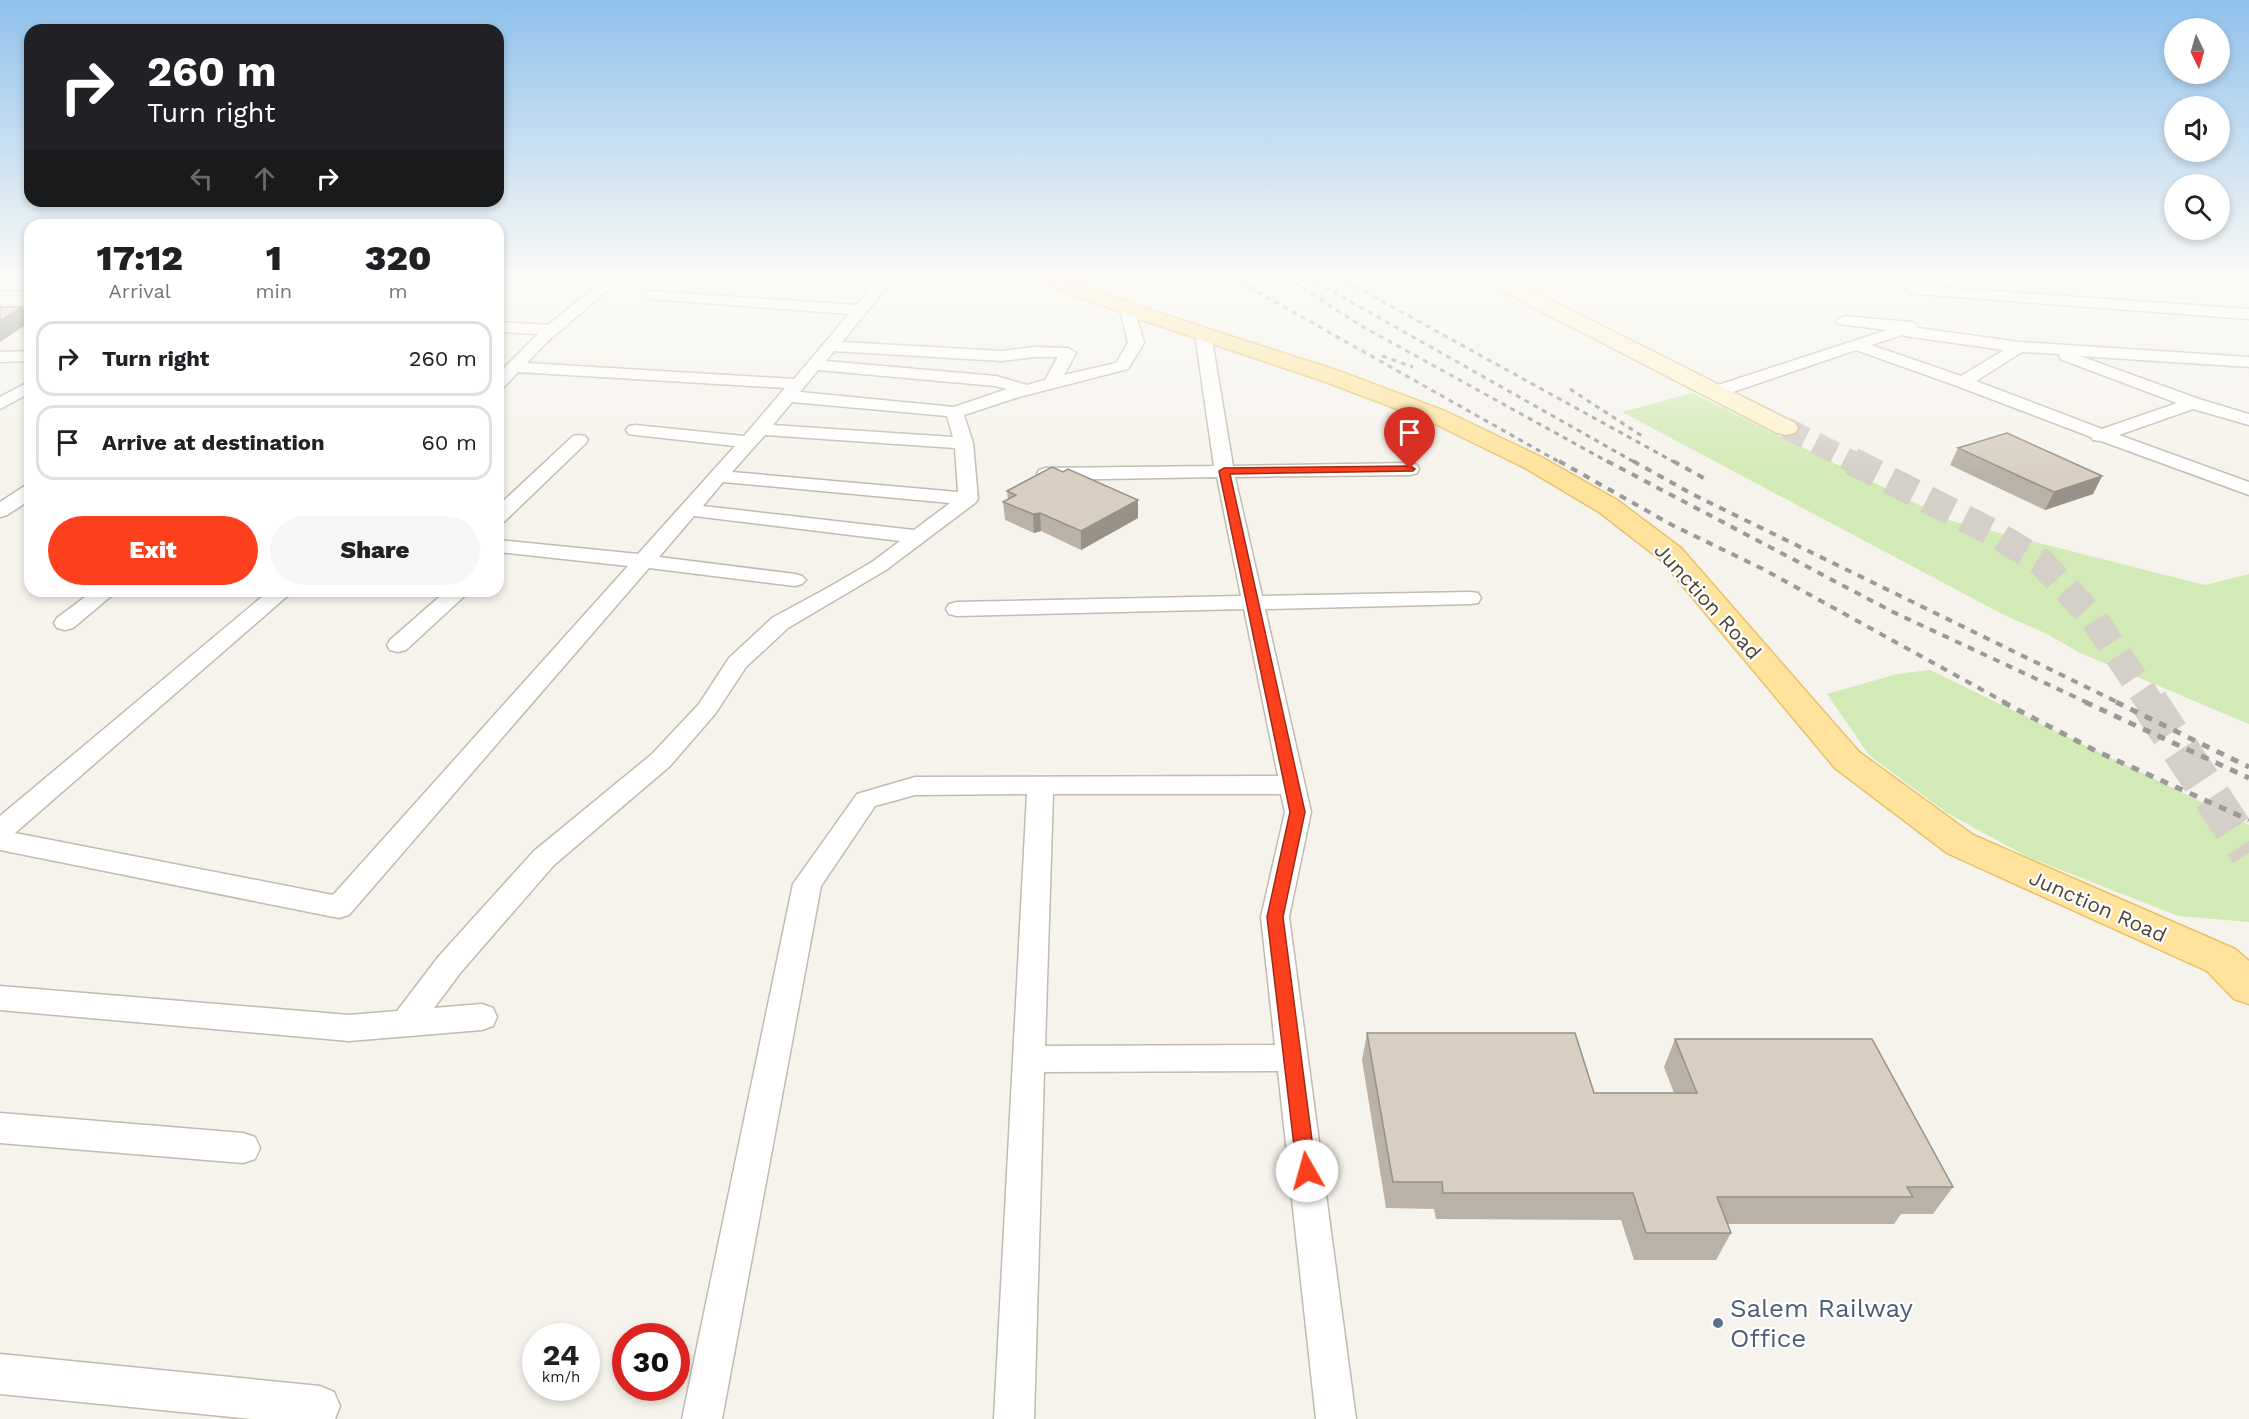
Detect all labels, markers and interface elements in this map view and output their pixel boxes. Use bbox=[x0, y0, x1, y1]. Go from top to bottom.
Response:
north arrow bbox=[2164, 18, 2230, 84]
map controls bbox=[2164, 18, 2230, 240]
text: 260 m bbox=[147, 47, 277, 96]
icon: right bbox=[48, 48, 126, 126]
button: sound bbox=[2164, 96, 2230, 162]
text: Turn right bbox=[147, 97, 276, 129]
icon: left bbox=[185, 162, 218, 195]
icon: ahead bbox=[248, 162, 281, 195]
icon: right bbox=[311, 162, 344, 195]
button: search bbox=[2164, 174, 2230, 240]
text: 17:12 bbox=[97, 237, 183, 279]
text: 1 bbox=[266, 237, 282, 279]
text: 320 bbox=[365, 237, 431, 279]
text: Arrival bbox=[109, 279, 171, 303]
text: min bbox=[255, 279, 292, 303]
text: m bbox=[389, 279, 408, 303]
icon: right bbox=[51, 342, 84, 375]
text: Turn right bbox=[102, 346, 209, 371]
text: 260 m bbox=[409, 346, 477, 371]
pin bbox=[1384, 407, 1435, 469]
icon: arrive bbox=[1393, 416, 1426, 449]
icon: arrive bbox=[51, 426, 84, 459]
text: Arrive at destination bbox=[102, 430, 325, 455]
text: 60 m bbox=[421, 430, 477, 455]
button: Exit bbox=[48, 516, 258, 585]
button: Share bbox=[270, 516, 480, 585]
street label: Junction Road bbox=[1649, 538, 1767, 664]
street label: Junction Road bbox=[2025, 865, 2171, 947]
position arrow bbox=[1275, 1139, 1339, 1203]
place label: Salem Railway Office bbox=[1730, 1293, 1914, 1353]
marker: Salem Railway Office bbox=[1711, 1316, 1725, 1330]
speed limit sign: 30 bbox=[612, 1323, 690, 1401]
text: 24 bbox=[543, 1337, 579, 1372]
text: km/h bbox=[542, 1368, 580, 1386]

